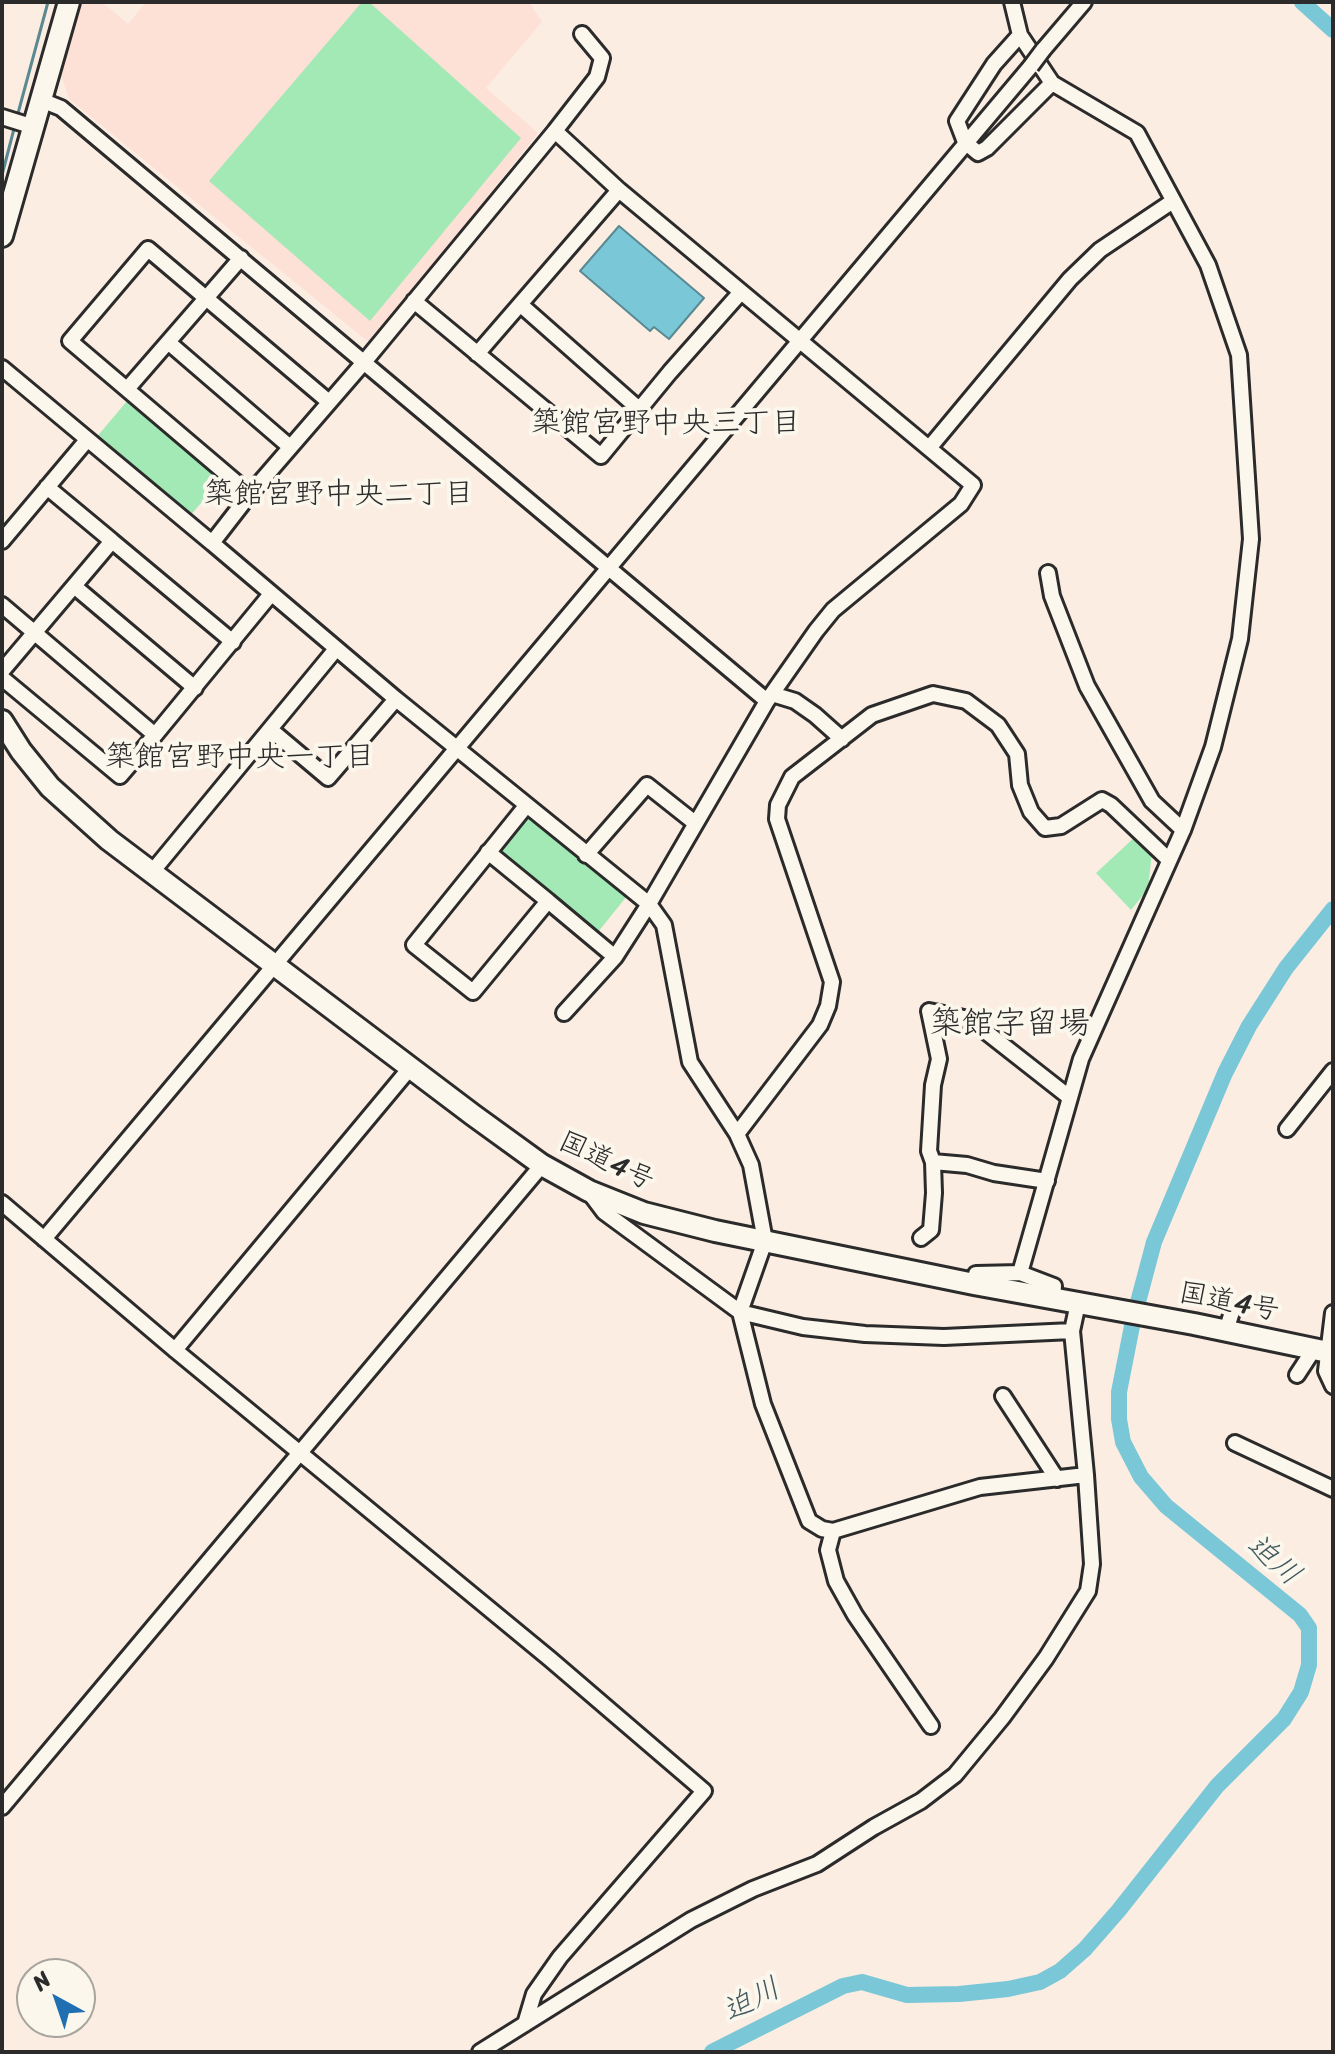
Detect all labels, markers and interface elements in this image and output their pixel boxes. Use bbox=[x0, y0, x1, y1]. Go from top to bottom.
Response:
district label: 築館宮野中央三丁目 bbox=[531, 406, 801, 442]
district label: 築館宮野中央二丁目 bbox=[204, 477, 474, 513]
district label: 築館宮野中央一丁目 bbox=[105, 740, 375, 776]
district label: 築館字留場 bbox=[930, 1006, 1090, 1044]
street label: 国道4号 bbox=[553, 1125, 659, 1199]
street label: 国道4号 bbox=[1176, 1277, 1282, 1329]
water label: 迫川 bbox=[1239, 1528, 1307, 1594]
north arrow bbox=[16, 1958, 96, 2038]
text: N bbox=[23, 1961, 60, 2001]
water label: 迫川 bbox=[717, 1971, 787, 2031]

